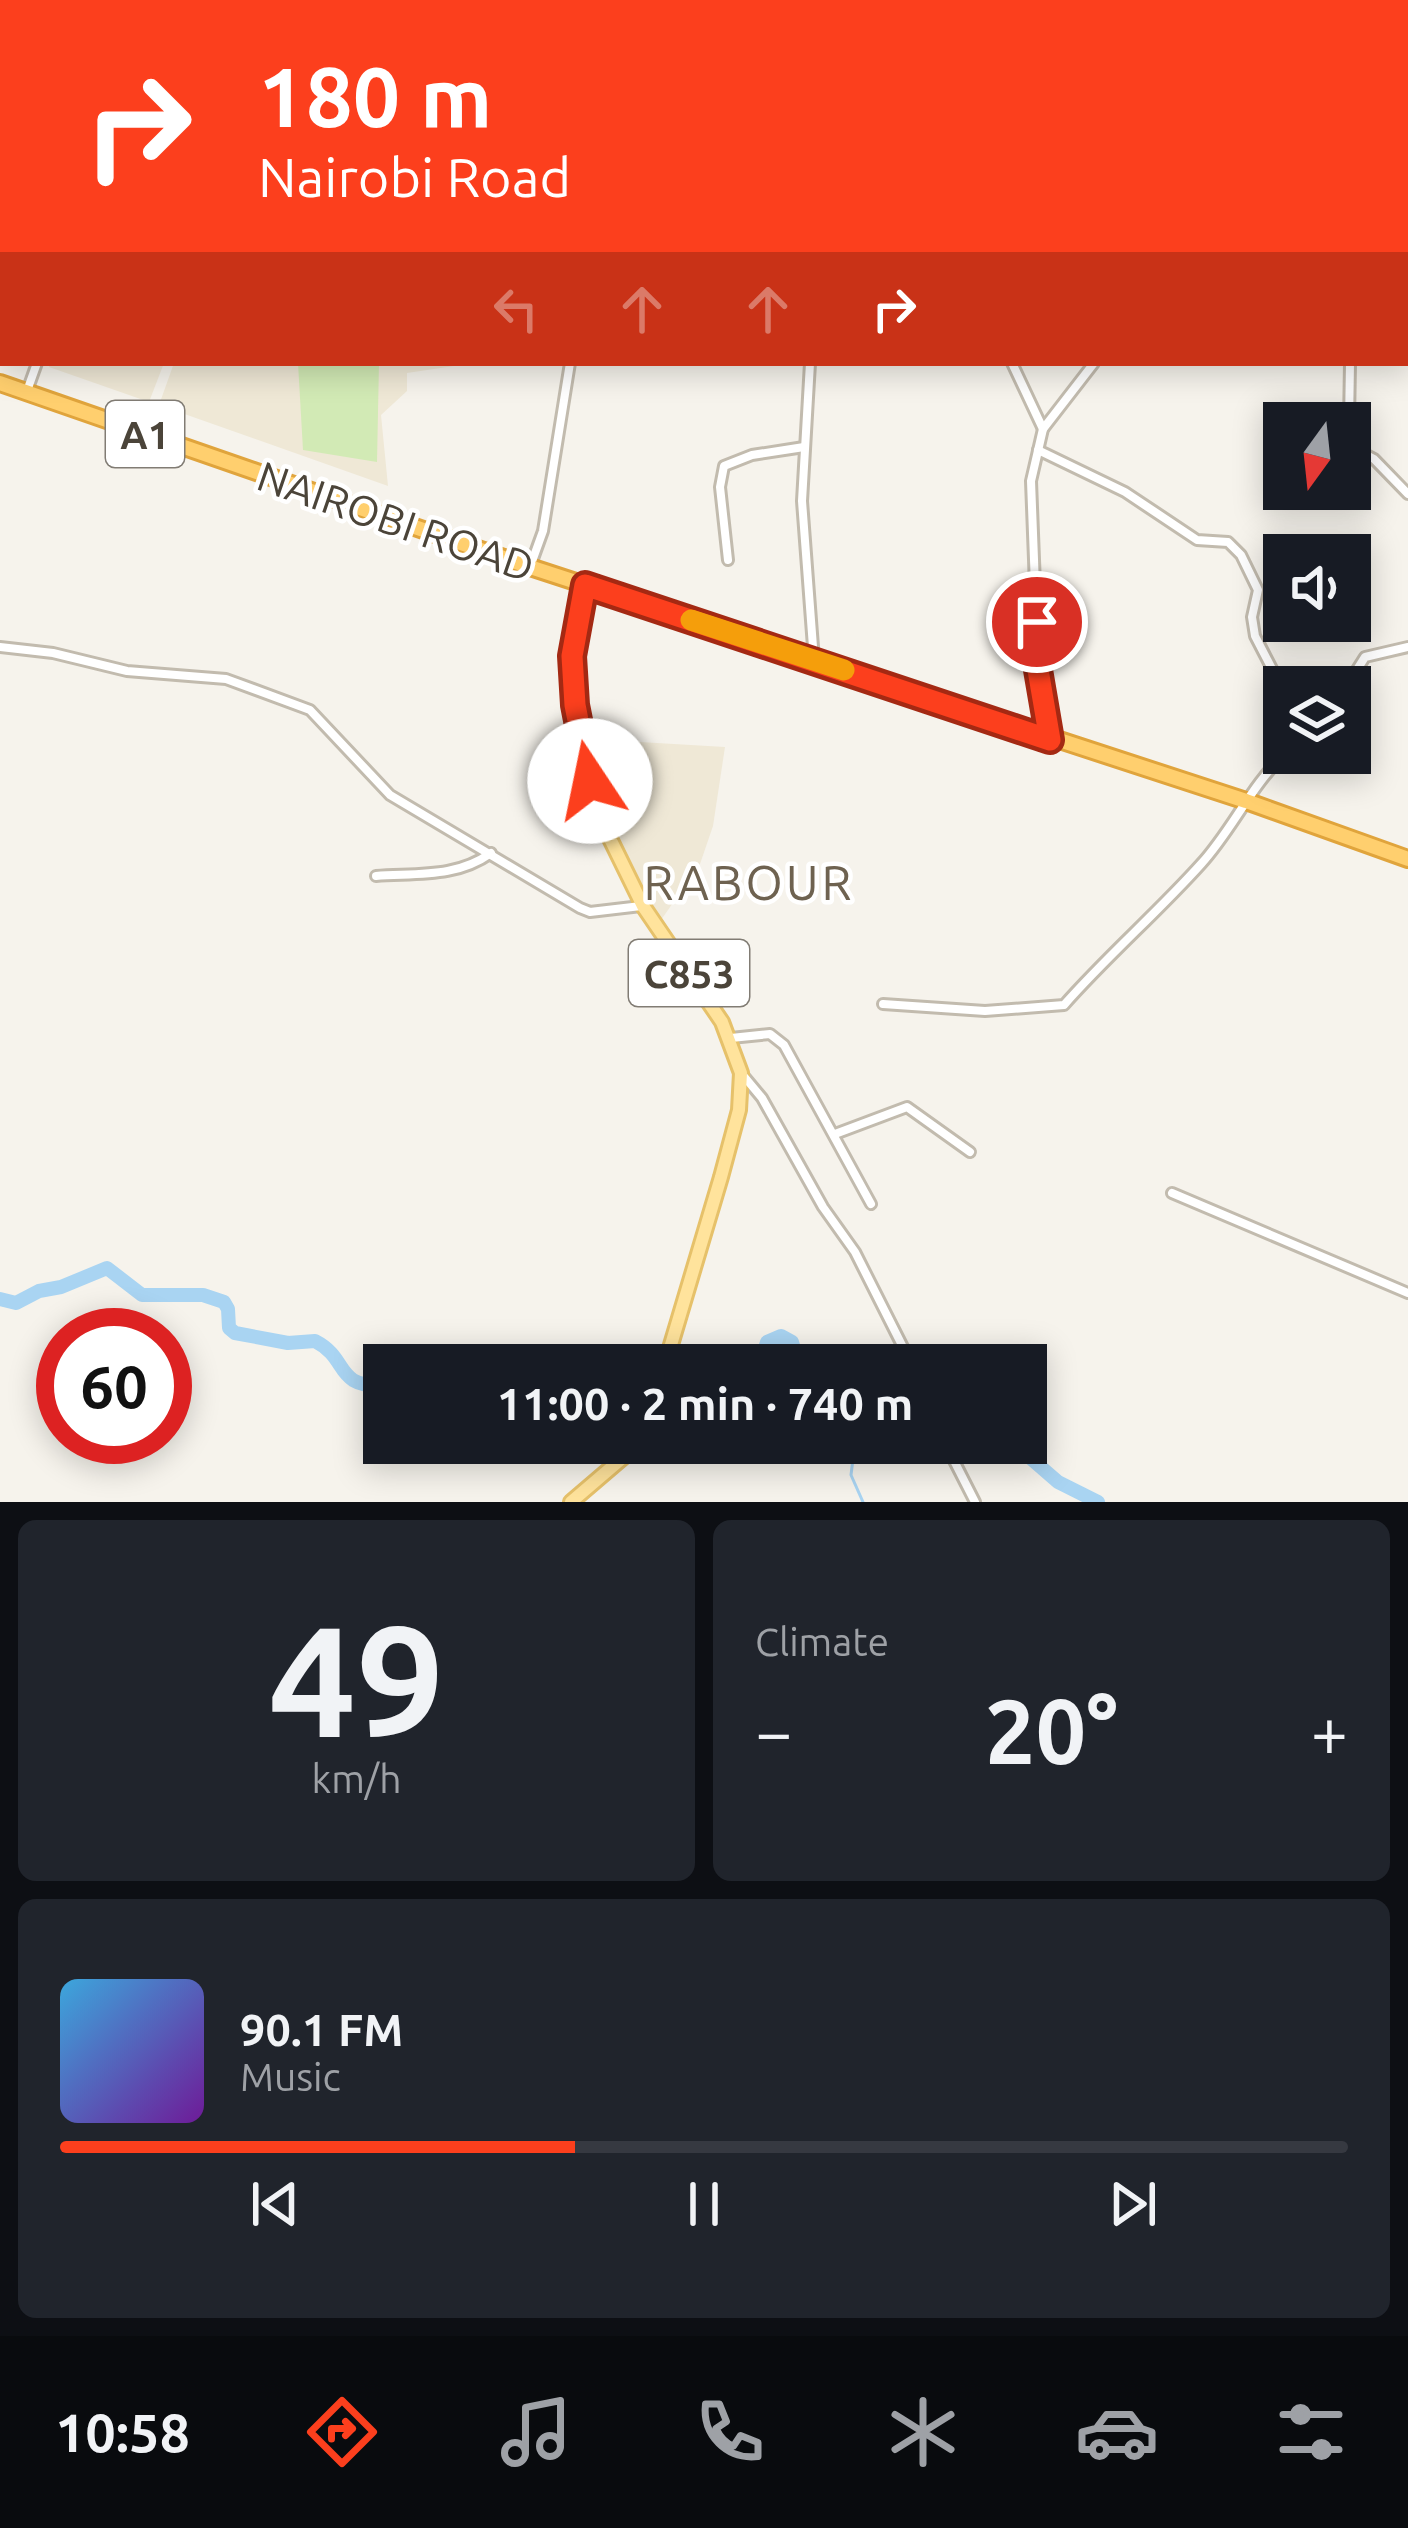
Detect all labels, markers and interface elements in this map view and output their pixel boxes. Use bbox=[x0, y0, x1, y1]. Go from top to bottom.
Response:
icon: right bbox=[60, 48, 216, 204]
text: 180 m bbox=[258, 49, 492, 143]
text: Nairobi Road bbox=[258, 147, 571, 207]
icon: left bbox=[483, 276, 549, 342]
icon: ahead bbox=[609, 276, 675, 342]
icon: ahead bbox=[735, 276, 801, 342]
icon: right bbox=[861, 276, 927, 342]
road number: A1 bbox=[106, 401, 184, 467]
north arrow bbox=[1263, 402, 1371, 510]
map controls bbox=[1263, 402, 1371, 774]
street label: NAIROBI ROAD bbox=[252, 452, 540, 590]
button: sound bbox=[1263, 534, 1371, 642]
pin bbox=[986, 571, 1088, 673]
icon: arrive bbox=[1004, 589, 1070, 655]
button: layers bbox=[1263, 666, 1371, 774]
position arrow bbox=[527, 718, 653, 844]
district label: RABOUR bbox=[644, 855, 854, 909]
road number: C853 bbox=[629, 940, 749, 1006]
speed limit sign: 60 bbox=[36, 1308, 192, 1464]
text: 11:00 · 2 min · 740 m bbox=[497, 1378, 913, 1429]
text: 49 bbox=[269, 1592, 444, 1766]
text: Climate bbox=[755, 1620, 889, 1663]
text: 20° bbox=[985, 1680, 1118, 1781]
text: − bbox=[755, 1694, 792, 1768]
text: + bbox=[1311, 1694, 1348, 1768]
text: km/h bbox=[311, 1757, 402, 1800]
text: 90.1 FM bbox=[240, 2004, 403, 2055]
text: Music bbox=[240, 2055, 341, 2098]
icon: previous bbox=[242, 2171, 308, 2237]
icon: pause bbox=[671, 2171, 737, 2237]
icon: next bbox=[1100, 2171, 1166, 2237]
icon: directions bbox=[300, 2390, 384, 2474]
icon: music bbox=[494, 2390, 578, 2474]
icon: phone bbox=[688, 2390, 772, 2474]
icon: climate bbox=[881, 2390, 965, 2474]
icon: car bbox=[1075, 2390, 1159, 2474]
icon: filters bbox=[1269, 2390, 1353, 2474]
text: 10:58 bbox=[55, 2402, 190, 2462]

